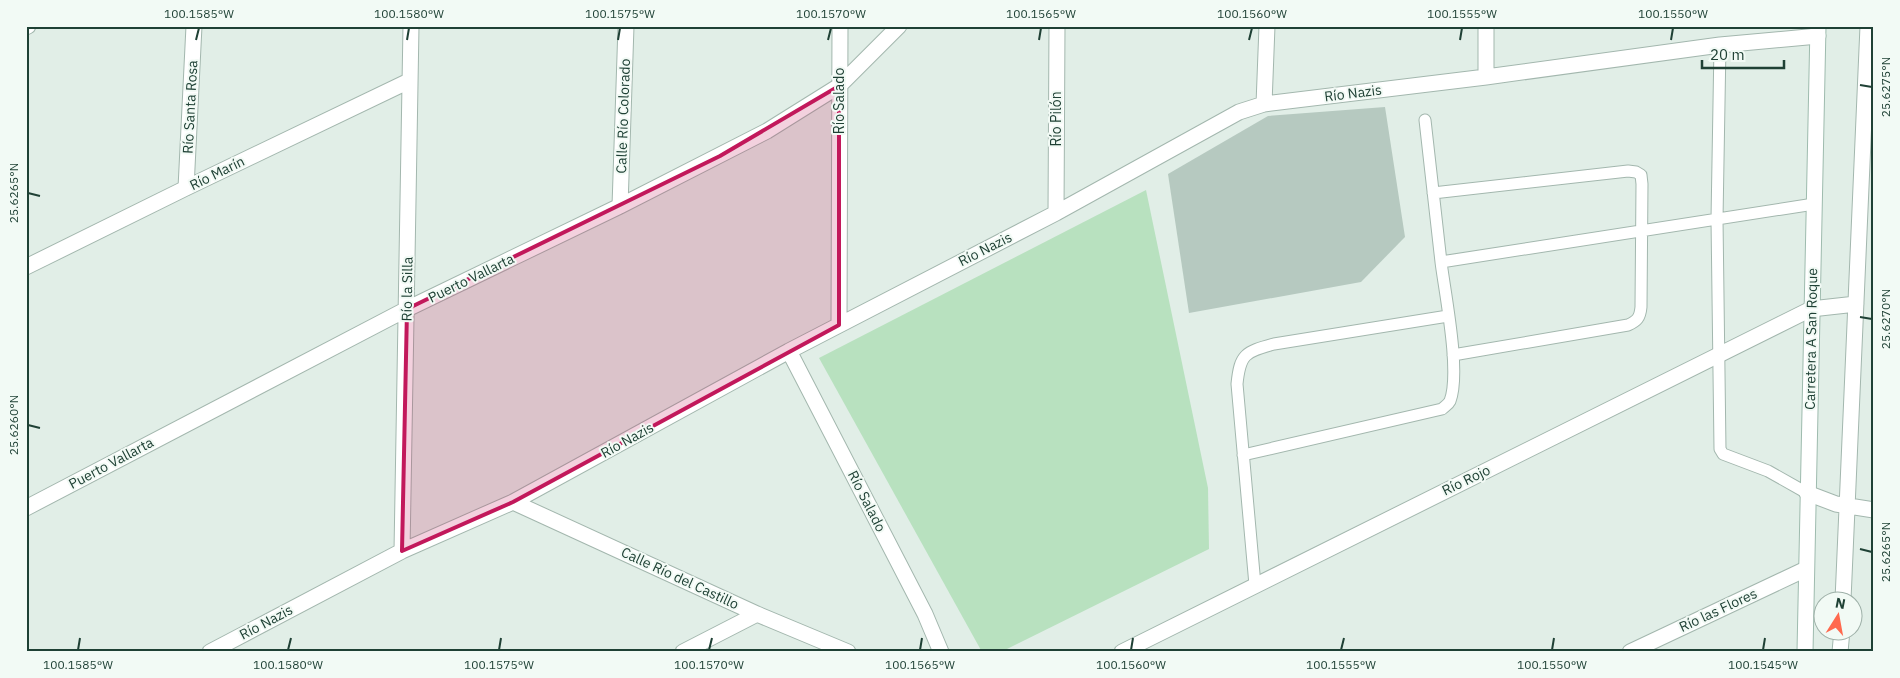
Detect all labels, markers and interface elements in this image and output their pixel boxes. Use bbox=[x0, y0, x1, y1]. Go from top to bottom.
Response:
text: 100.1585°W bbox=[164, 6, 234, 21]
text: 100.1580°W bbox=[374, 6, 444, 21]
text: 100.1575°W bbox=[585, 6, 655, 21]
text: 100.1570°W bbox=[796, 6, 866, 21]
text: 100.1565°W bbox=[1006, 6, 1076, 21]
text: 100.1560°W bbox=[1217, 6, 1287, 21]
text: 100.1555°W bbox=[1427, 6, 1497, 21]
text: 100.1550°W bbox=[1638, 6, 1708, 21]
scale bar bbox=[1702, 38, 1785, 70]
text: 20 m bbox=[1710, 45, 1745, 64]
text: 25.6275°N bbox=[1878, 57, 1893, 117]
street label: Calle Río Colorado bbox=[612, 58, 634, 174]
street label: Río Santa Rosa bbox=[179, 59, 201, 154]
street label: Río Salado bbox=[830, 68, 848, 134]
street label: Río Nazis bbox=[1323, 81, 1383, 105]
street label: Río Pilón bbox=[1047, 91, 1065, 147]
street label: Río Marín bbox=[187, 152, 247, 194]
text: 25.6265°N bbox=[6, 163, 21, 223]
street label: Río Nazis bbox=[955, 228, 1015, 270]
street label: Puerto Vallarta bbox=[425, 249, 517, 307]
street label: Río la Silla bbox=[397, 256, 417, 322]
street label: Carretera A San Roque bbox=[1801, 268, 1821, 410]
text: 25.6270°N bbox=[1878, 289, 1893, 349]
text: 25.6260°N bbox=[6, 395, 21, 455]
street label: Río Nazis bbox=[597, 418, 657, 462]
street label: Puerto Vallarta bbox=[65, 433, 157, 493]
street label: Río Rojo bbox=[1439, 461, 1493, 499]
street label: Río Salado bbox=[844, 467, 890, 535]
text: 25.6265°N bbox=[1878, 522, 1893, 582]
street label: Calle Río del Castillo bbox=[618, 543, 742, 613]
street label: Río las Flores bbox=[1676, 584, 1760, 636]
north arrow bbox=[1812, 590, 1862, 640]
text: N bbox=[1834, 593, 1847, 613]
street label: Río Nazis bbox=[236, 600, 296, 644]
text: 100.1585°W bbox=[43, 657, 113, 672]
text: 100.1580°W bbox=[253, 657, 323, 672]
text: 100.1575°W bbox=[464, 657, 534, 672]
text: 100.1570°W bbox=[674, 657, 744, 672]
text: 100.1565°W bbox=[885, 657, 955, 672]
text: 100.1560°W bbox=[1096, 657, 1166, 672]
text: 100.1555°W bbox=[1306, 657, 1376, 672]
text: 100.1550°W bbox=[1517, 657, 1587, 672]
text: 100.1545°W bbox=[1728, 657, 1798, 672]

